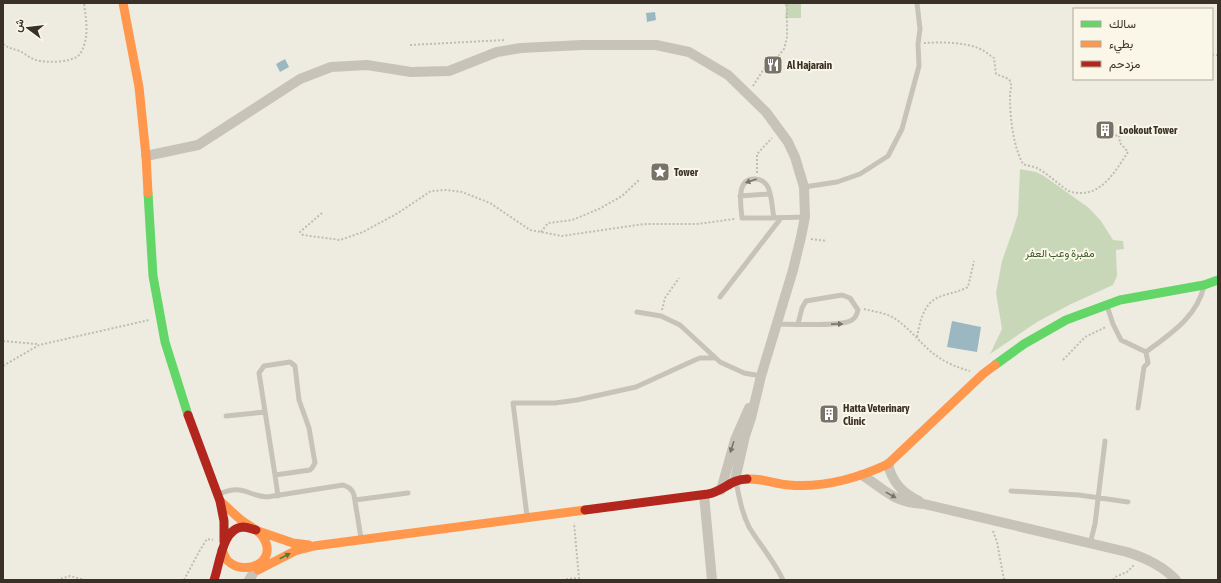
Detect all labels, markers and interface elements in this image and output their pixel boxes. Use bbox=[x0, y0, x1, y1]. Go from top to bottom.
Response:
north arrow bbox=[8, 8, 48, 48]
legend bbox=[1073, 8, 1213, 80]
text: ش bbox=[11, 17, 27, 34]
text: سالك bbox=[1109, 17, 1136, 31]
text: بطيء bbox=[1109, 37, 1133, 54]
restaurant icon: Al Hajarain bbox=[762, 54, 784, 76]
text: مزدحم bbox=[1109, 57, 1140, 72]
place label: Al Hajarain bbox=[786, 59, 832, 71]
building icon: Lookout Tower bbox=[1094, 119, 1116, 141]
place label: Lookout Tower bbox=[1119, 124, 1178, 136]
place icon: Tower bbox=[649, 161, 671, 183]
place label: Tower bbox=[674, 166, 699, 178]
one-way arrow bbox=[744, 178, 756, 184]
park label: مفبرة وعب العفر bbox=[1024, 247, 1095, 260]
one-way arrow bbox=[831, 320, 843, 327]
place label: Hatta Veterinary Clinic bbox=[843, 402, 910, 427]
building icon: Hatta Veterinary Clinic bbox=[818, 403, 840, 425]
one-way arrow bbox=[729, 442, 735, 454]
one-way arrow bbox=[885, 492, 897, 499]
one-way arrow bbox=[279, 553, 291, 559]

